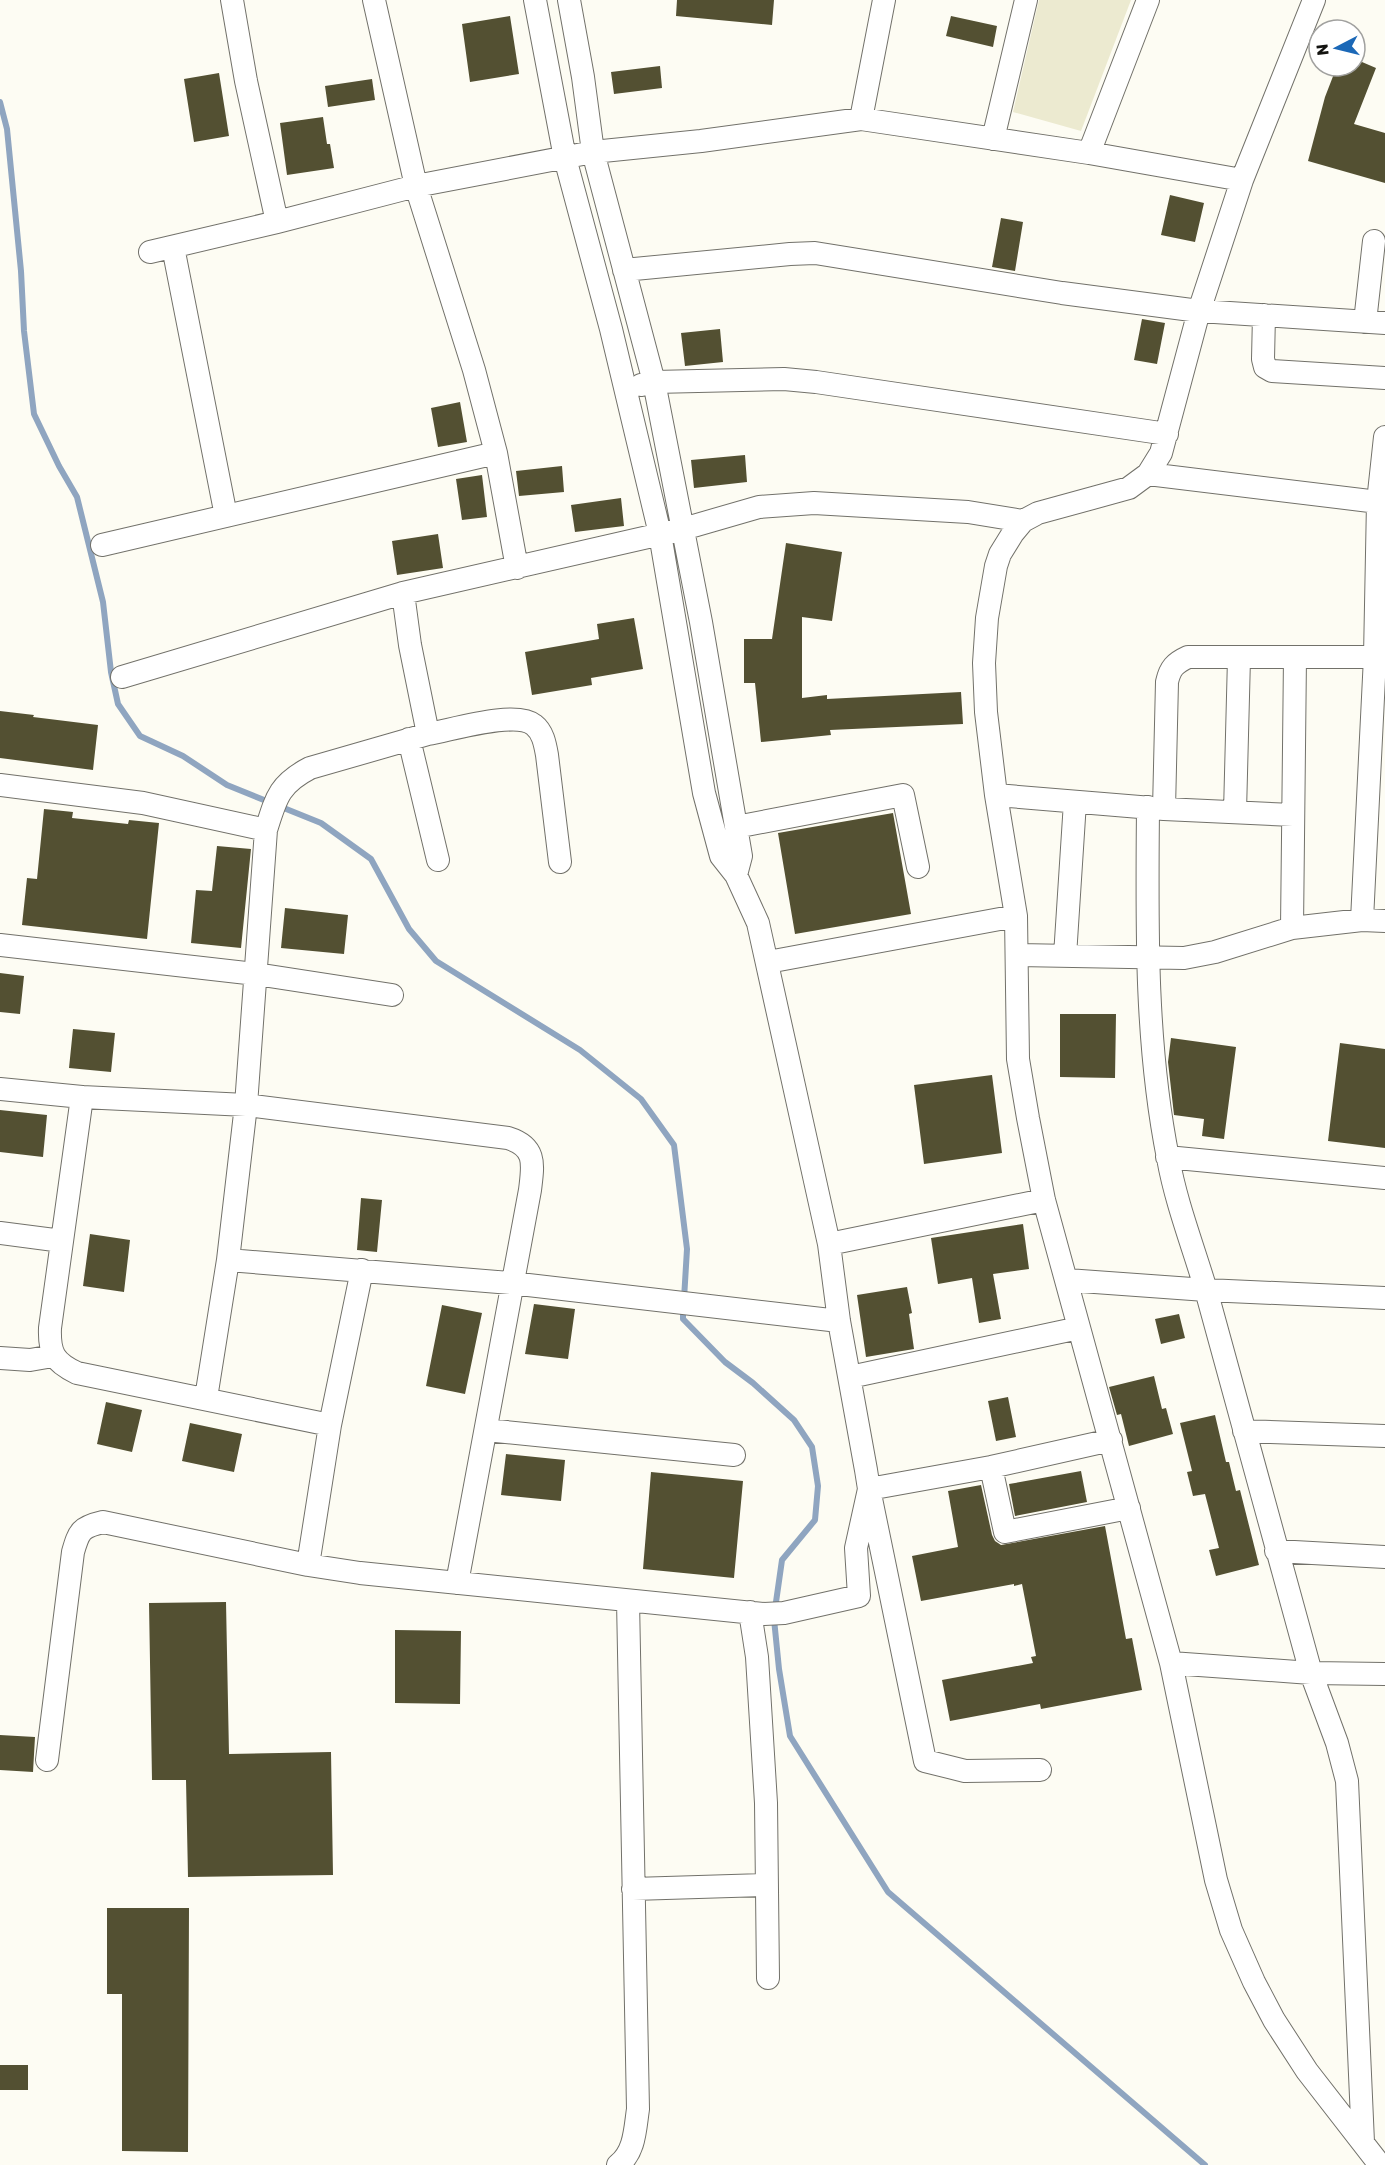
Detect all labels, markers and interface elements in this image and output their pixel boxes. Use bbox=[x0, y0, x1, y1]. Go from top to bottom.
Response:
north arrow bbox=[1307, 18, 1367, 78]
text: N bbox=[1312, 43, 1333, 57]

